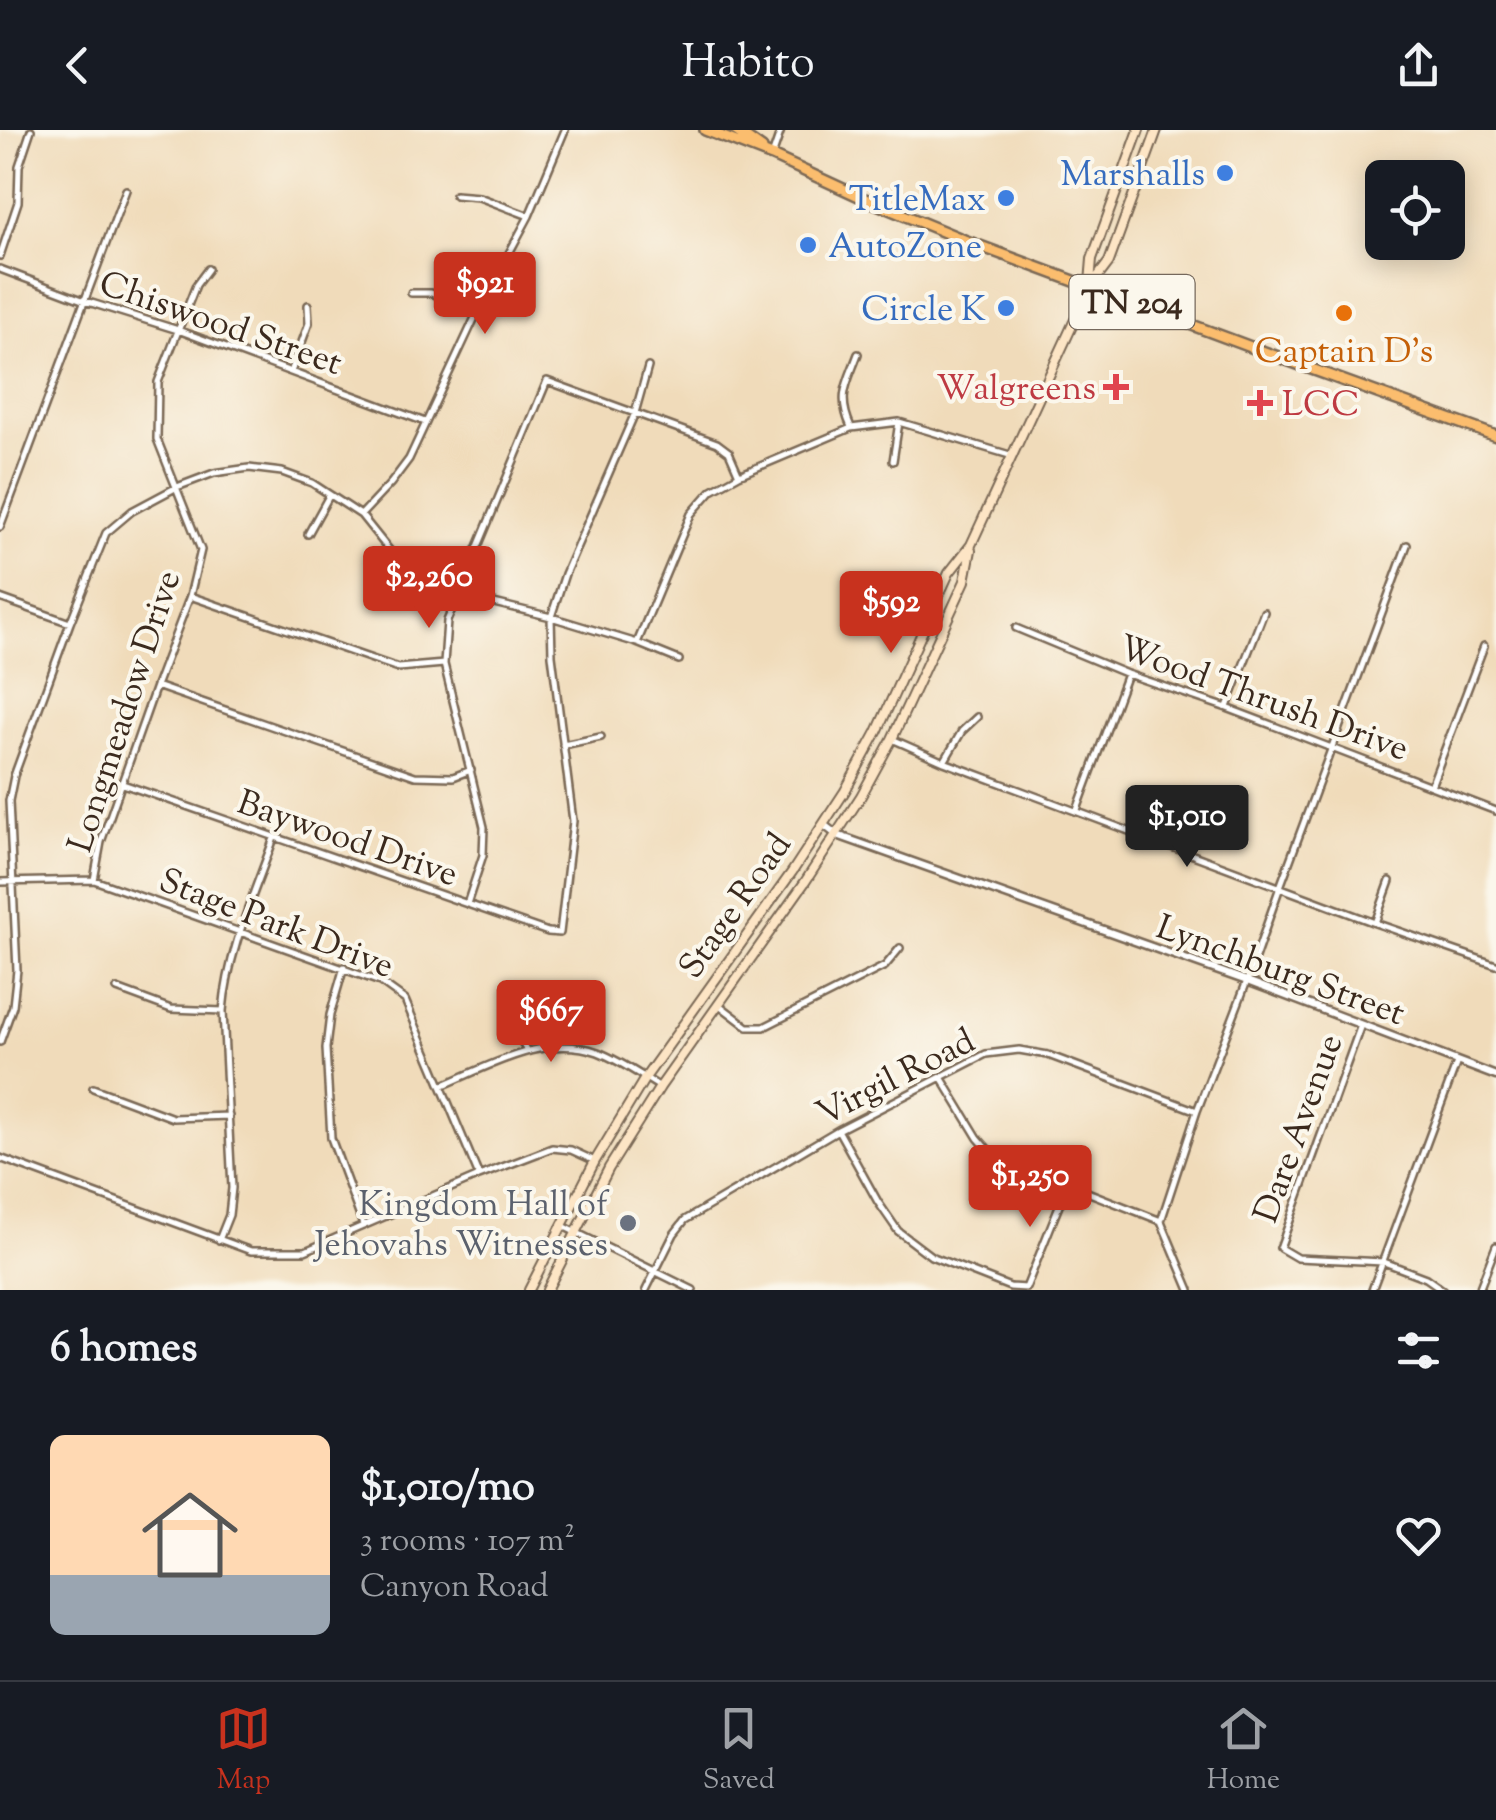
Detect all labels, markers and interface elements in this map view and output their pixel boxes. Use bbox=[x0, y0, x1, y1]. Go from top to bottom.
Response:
text: Habito bbox=[681, 33, 815, 98]
icon: back bbox=[50, 38, 105, 93]
icon: share bbox=[1391, 38, 1446, 93]
place label: Marshalls bbox=[1060, 151, 1205, 202]
map controls bbox=[1365, 160, 1465, 260]
button: locate bbox=[1365, 160, 1465, 260]
marker: Marshalls bbox=[1214, 162, 1236, 184]
place label: TitleMax bbox=[849, 176, 986, 227]
marker: TitleMax bbox=[995, 187, 1017, 209]
place label: AutoZone bbox=[828, 223, 982, 274]
marker: AutoZone bbox=[797, 234, 819, 256]
pin: $921 bbox=[426, 252, 544, 337]
street label: Chiswood Street bbox=[92, 260, 348, 391]
text: $921 bbox=[456, 261, 514, 307]
road number: TN 204 bbox=[1070, 275, 1194, 329]
place label: Circle K bbox=[861, 286, 986, 337]
marker: Circle K bbox=[995, 297, 1017, 319]
marker: Captain D's bbox=[1333, 302, 1355, 324]
place label: Captain D's bbox=[1255, 328, 1433, 379]
place label: Walgreens bbox=[936, 365, 1096, 416]
marker: Walgreens bbox=[1105, 376, 1127, 398]
place label: LCC bbox=[1282, 381, 1360, 432]
marker: LCC bbox=[1247, 390, 1273, 416]
pin: $2,260 bbox=[348, 546, 510, 631]
text: $2,260 bbox=[385, 555, 473, 601]
street label: Longmeadow Drive bbox=[57, 565, 196, 860]
pin: $592 bbox=[832, 571, 950, 656]
text: $592 bbox=[862, 580, 920, 626]
street label: Wood Thrush Drive bbox=[1111, 624, 1415, 776]
street label: Baywood Drive bbox=[230, 779, 464, 902]
pin: $1,010 bbox=[1106, 785, 1268, 870]
text: $1,010 bbox=[1147, 794, 1227, 840]
street label: Stage Road bbox=[668, 823, 806, 990]
street label: Stage Park Drive bbox=[151, 857, 401, 993]
street label: Lynchburg Street bbox=[1148, 904, 1411, 1041]
pin: $667 bbox=[492, 980, 610, 1065]
text: $667 bbox=[519, 989, 583, 1035]
street label: Virgil Road bbox=[808, 1017, 985, 1141]
street label: Dare Avenue bbox=[1243, 1028, 1358, 1231]
pin: $1,250 bbox=[949, 1145, 1111, 1230]
text: $1,250 bbox=[991, 1154, 1069, 1200]
place label: Kingdom Hall of Jehovahs Witnesses bbox=[312, 1181, 610, 1272]
marker: Kingdom Hall of Jehovahs Witnesses bbox=[617, 1212, 639, 1234]
text: 6 homes bbox=[50, 1320, 197, 1380]
icon: filters bbox=[1391, 1323, 1446, 1378]
text: $1,010/mo bbox=[360, 1459, 535, 1519]
icon: home bbox=[130, 1475, 250, 1595]
icon: heart bbox=[1391, 1508, 1446, 1563]
text: 3 rooms · 107 m² bbox=[360, 1519, 575, 1565]
text: Canyon Road bbox=[360, 1565, 549, 1611]
tab: Map bbox=[216, 1701, 271, 1801]
tab: Saved bbox=[703, 1701, 775, 1801]
tab: Home bbox=[1207, 1701, 1280, 1801]

